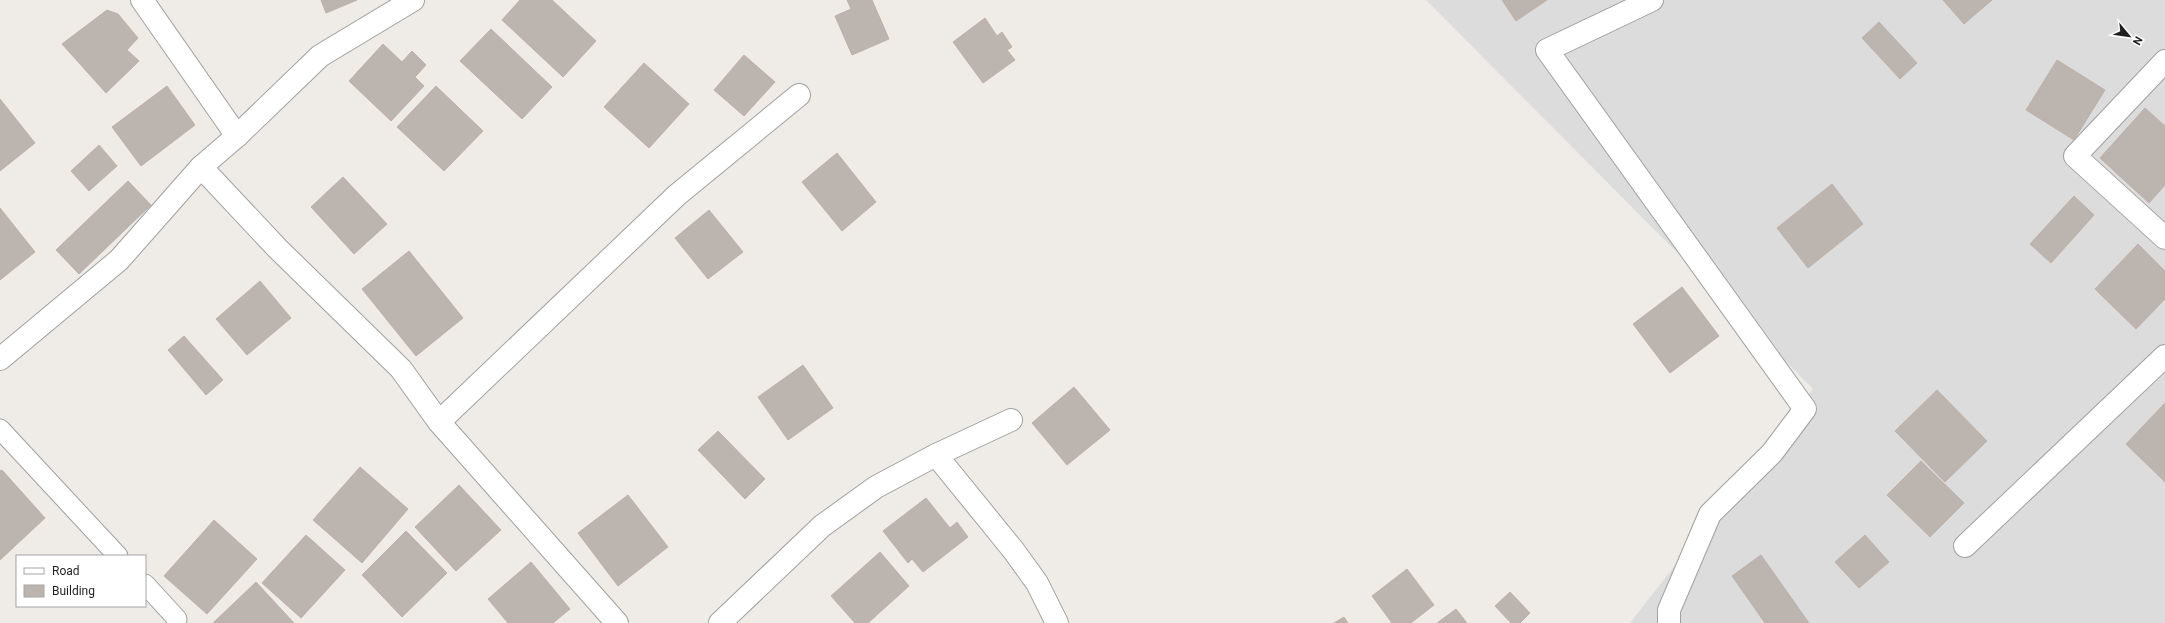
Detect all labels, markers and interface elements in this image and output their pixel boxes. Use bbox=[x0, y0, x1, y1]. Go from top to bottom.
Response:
north arrow bbox=[2109, 16, 2149, 56]
text: N bbox=[2130, 34, 2145, 47]
legend bbox=[16, 555, 146, 607]
text: Road bbox=[52, 564, 80, 578]
text: Building bbox=[52, 584, 95, 598]

